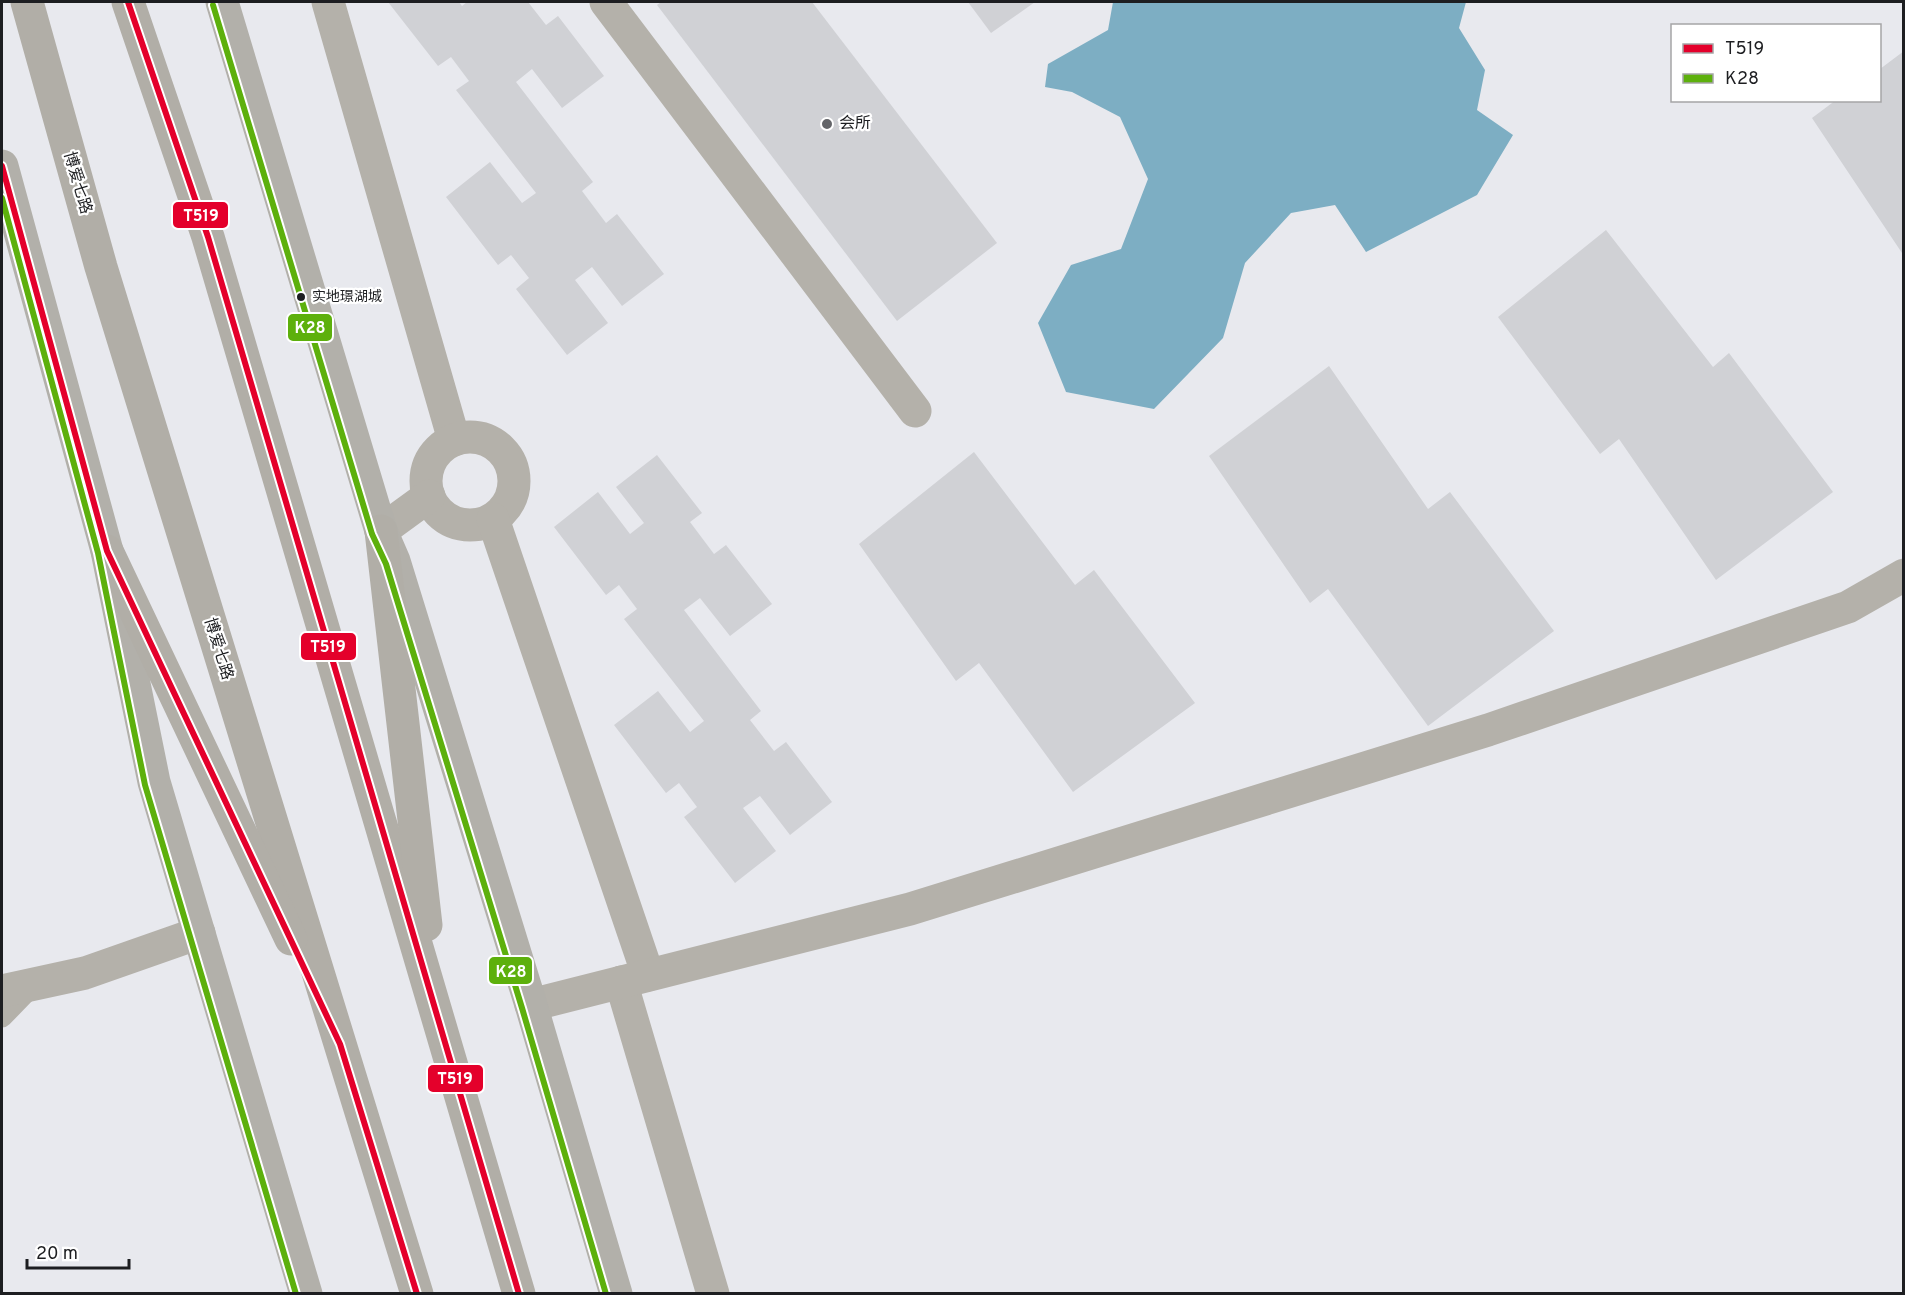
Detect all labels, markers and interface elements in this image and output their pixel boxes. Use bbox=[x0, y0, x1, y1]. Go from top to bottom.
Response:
legend bbox=[1671, 24, 1881, 102]
text: T519 bbox=[1725, 38, 1764, 61]
text: K28 bbox=[1725, 68, 1759, 91]
place label: 会所 bbox=[839, 114, 871, 134]
marker: 会所 bbox=[820, 117, 834, 131]
street label: 博爱七路 bbox=[59, 149, 95, 217]
line badge: T519 bbox=[172, 201, 229, 229]
text: T519 bbox=[183, 207, 219, 227]
place label: 实地璟湖城 bbox=[312, 289, 382, 306]
marker: 实地璟湖城 bbox=[295, 291, 307, 303]
line badge: K28 bbox=[287, 313, 333, 342]
text: K28 bbox=[294, 319, 326, 339]
street label: 博爱七路 bbox=[199, 615, 237, 683]
line badge: T519 bbox=[300, 632, 357, 661]
text: T519 bbox=[310, 638, 346, 658]
line badge: K28 bbox=[488, 956, 533, 985]
text: K28 bbox=[495, 963, 527, 983]
line badge: T519 bbox=[427, 1064, 484, 1093]
text: T519 bbox=[437, 1070, 473, 1090]
scale bar bbox=[27, 1232, 129, 1270]
text: 20 m bbox=[36, 1243, 78, 1266]

